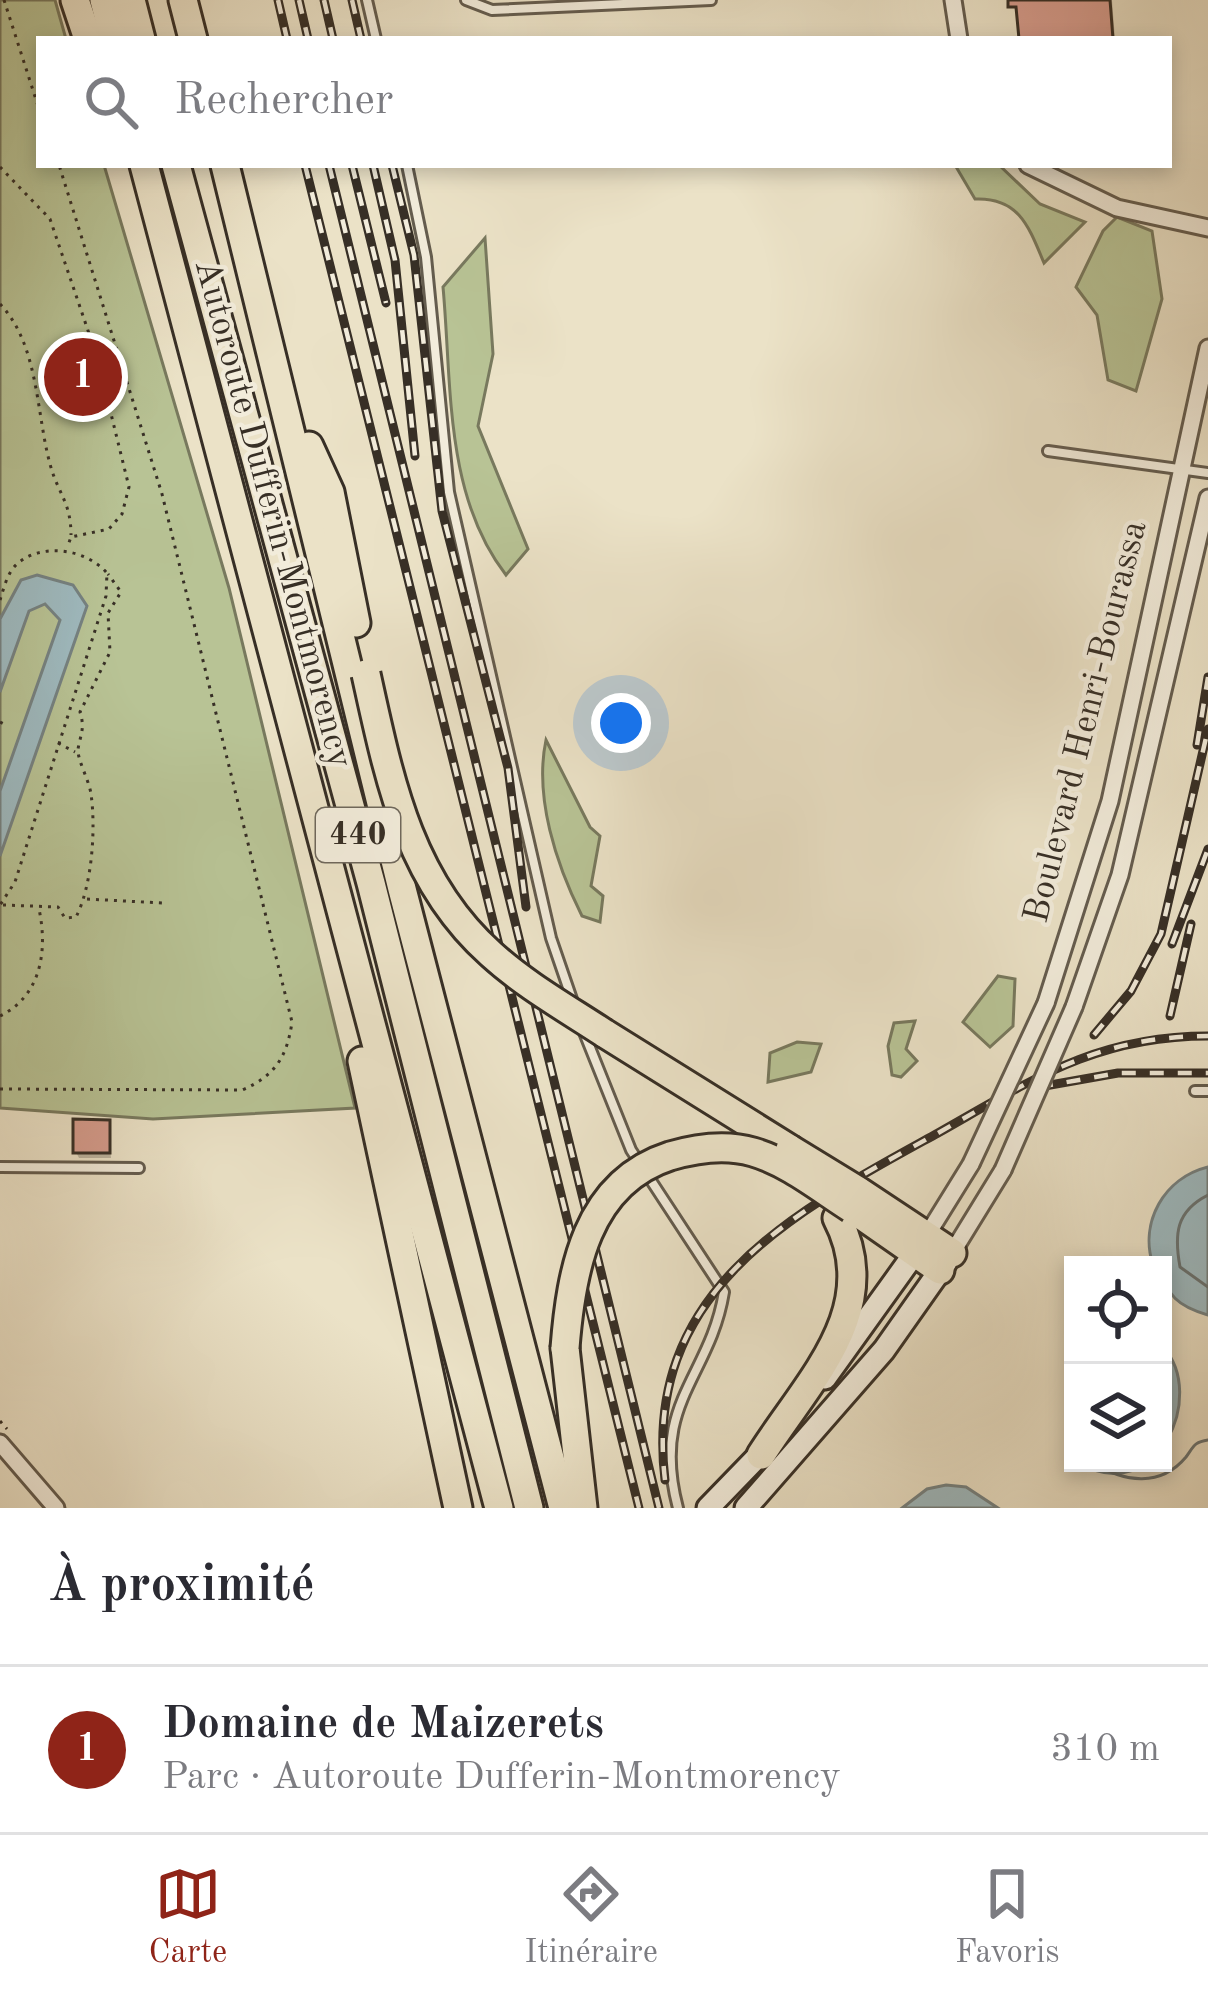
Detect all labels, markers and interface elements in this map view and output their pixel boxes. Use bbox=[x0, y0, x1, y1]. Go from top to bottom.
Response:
search box bbox=[36, 36, 1172, 168]
icon: search bbox=[78, 69, 144, 135]
text: Rechercher bbox=[174, 79, 393, 124]
street label: Autoroute Dufferin-Montmorency bbox=[187, 256, 357, 772]
pin: 1 bbox=[44, 332, 122, 422]
street label: Boulevard Henri-Bourassa bbox=[1020, 517, 1154, 927]
your location bbox=[591, 693, 651, 753]
road number: 440 bbox=[316, 808, 400, 862]
map controls bbox=[1064, 1256, 1172, 1472]
button: locate bbox=[1064, 1256, 1172, 1364]
button: layers bbox=[1064, 1364, 1172, 1472]
text: À proximité bbox=[48, 1561, 315, 1612]
text: Domaine de Maizerets bbox=[162, 1703, 604, 1748]
text: 1 bbox=[76, 1730, 98, 1769]
text: 310 m bbox=[1050, 1730, 1160, 1769]
text: Parc · Autoroute Dufferin-Montmorency bbox=[162, 1758, 841, 1797]
tab: Carte bbox=[148, 1861, 227, 1974]
tab: Itinéraire bbox=[524, 1861, 658, 1974]
tab: Favoris bbox=[955, 1861, 1060, 1974]

